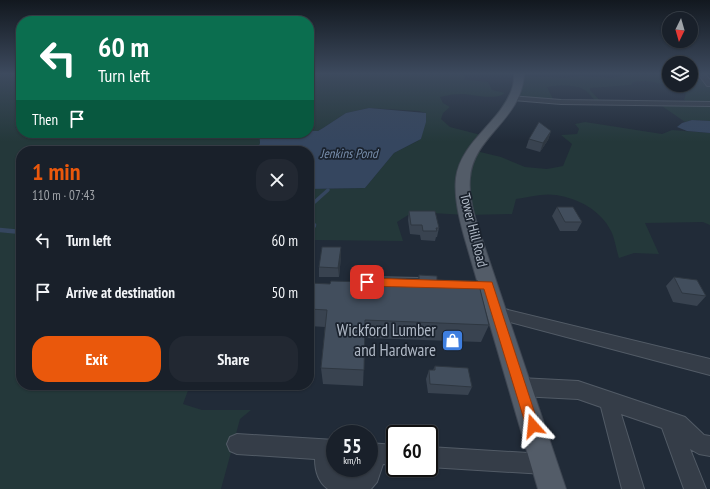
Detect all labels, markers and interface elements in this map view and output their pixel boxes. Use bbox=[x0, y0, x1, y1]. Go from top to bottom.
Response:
north arrow bbox=[662, 12, 698, 48]
map controls bbox=[662, 12, 698, 92]
text: 60 m bbox=[98, 28, 149, 65]
icon: left bbox=[32, 32, 84, 84]
button: layers bbox=[662, 56, 698, 92]
text: Turn left bbox=[98, 64, 150, 87]
icon: arrive bbox=[66, 108, 88, 130]
text: Then bbox=[32, 110, 58, 129]
water label: Jenkins Pond bbox=[319, 145, 380, 162]
text: 1 min bbox=[32, 156, 80, 187]
button: close bbox=[256, 159, 298, 201]
text: 110 m · 07:43 bbox=[32, 187, 95, 204]
street label: Tower Hill Road bbox=[456, 191, 492, 269]
icon: left bbox=[32, 229, 54, 251]
text: Turn left bbox=[66, 231, 111, 250]
text: 60 m bbox=[272, 231, 298, 250]
pin bbox=[350, 265, 384, 299]
icon: arrive bbox=[356, 271, 378, 293]
icon: arrive bbox=[32, 281, 54, 303]
text: Arrive at destination bbox=[66, 283, 175, 302]
text: 50 m bbox=[272, 283, 298, 302]
place label: Wickford Lumber and Hardware bbox=[337, 319, 436, 361]
shop icon: Wickford Lumber and Hardware bbox=[439, 327, 465, 353]
button: Exit bbox=[32, 336, 161, 382]
button: Share bbox=[169, 336, 298, 382]
position arrow bbox=[512, 405, 554, 447]
speed limit sign: 60 bbox=[386, 425, 438, 477]
text: 55 bbox=[342, 433, 362, 459]
text: km/h bbox=[343, 454, 361, 467]

